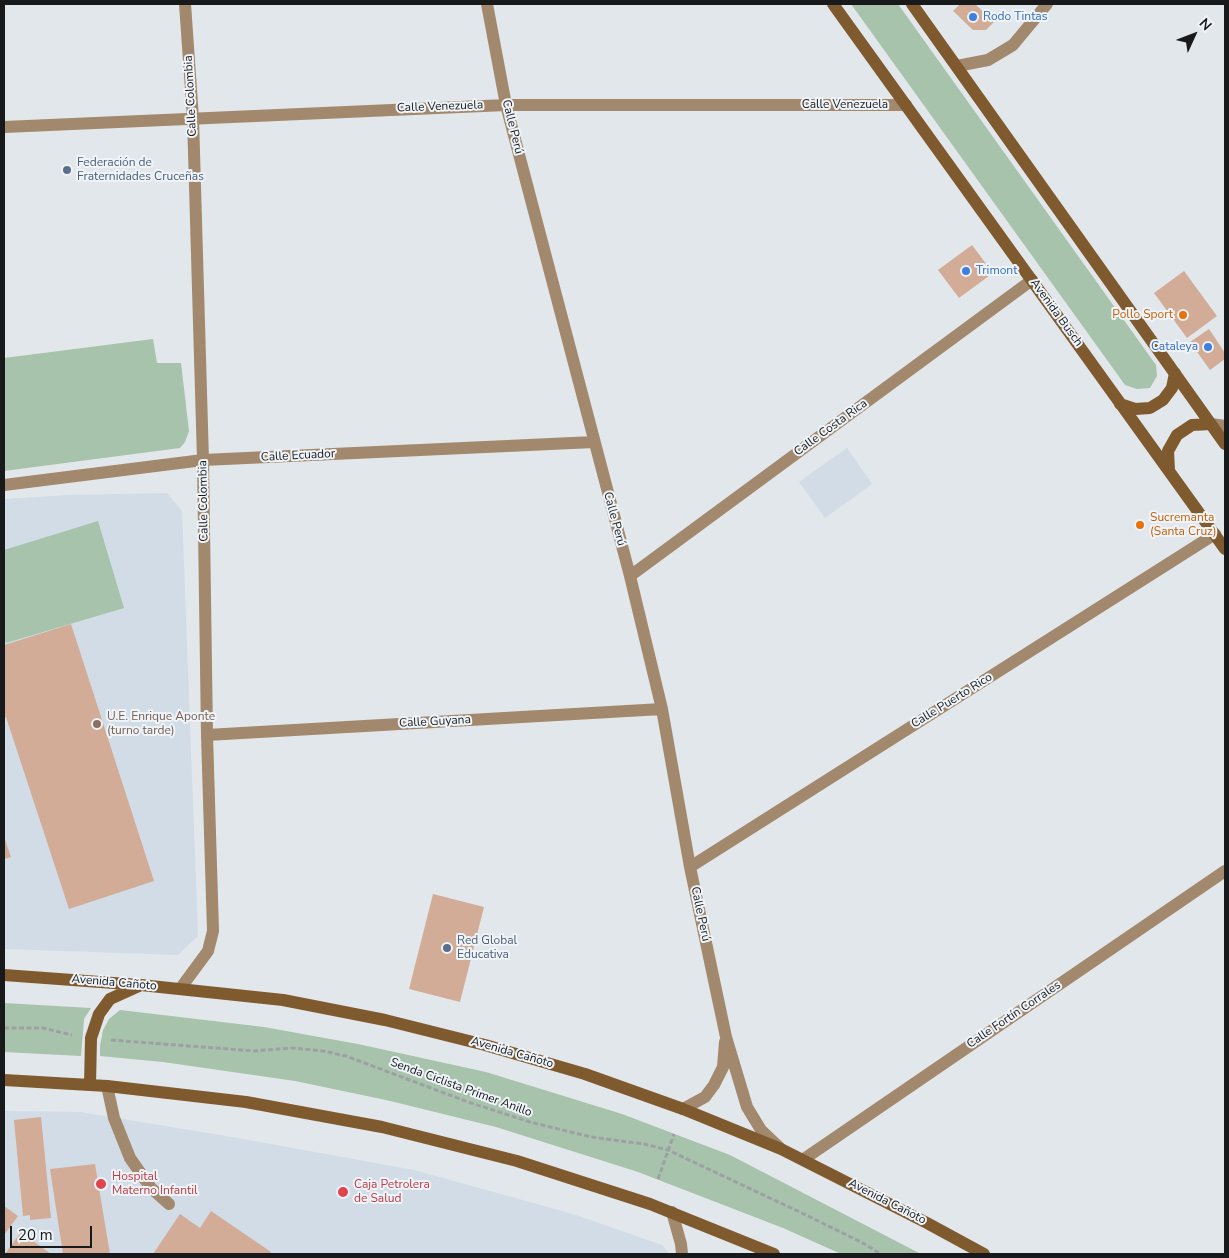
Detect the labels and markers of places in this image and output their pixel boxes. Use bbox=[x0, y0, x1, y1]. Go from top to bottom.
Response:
place label: Rodo Tintas bbox=[983, 10, 1047, 24]
marker: Rodo Tintas bbox=[967, 11, 979, 23]
place label: Federación de Fraternidades Cruceñas bbox=[77, 156, 204, 184]
marker: Federación de Fraternidades Cruceñas bbox=[61, 164, 73, 176]
place label: Trimont bbox=[976, 264, 1017, 278]
marker: Trimont bbox=[960, 265, 972, 277]
place label: Pollo Sport bbox=[1112, 308, 1173, 322]
marker: Pollo Sport bbox=[1177, 309, 1189, 321]
place label: Cataleya bbox=[1151, 340, 1198, 354]
marker: Cataleya bbox=[1202, 341, 1214, 353]
place label: Sucremanta (Santa Cruz) bbox=[1150, 511, 1216, 539]
marker: Sucremanta (Santa Cruz) bbox=[1134, 519, 1146, 531]
place label: U.E. Enrique Aponte (turno tarde) bbox=[107, 710, 215, 738]
marker: U.E. Enrique Aponte (turno tarde) bbox=[91, 718, 103, 730]
place label: Red Global Educativa bbox=[457, 934, 517, 962]
marker: Red Global Educativa bbox=[441, 942, 453, 954]
place label: Hospital Materno Infantil bbox=[112, 1170, 198, 1198]
marker: Hospital Materno Infantil bbox=[94, 1177, 108, 1191]
place label: Caja Petrolera de Salud bbox=[354, 1178, 430, 1206]
marker: Caja Petrolera de Salud bbox=[336, 1185, 350, 1199]

